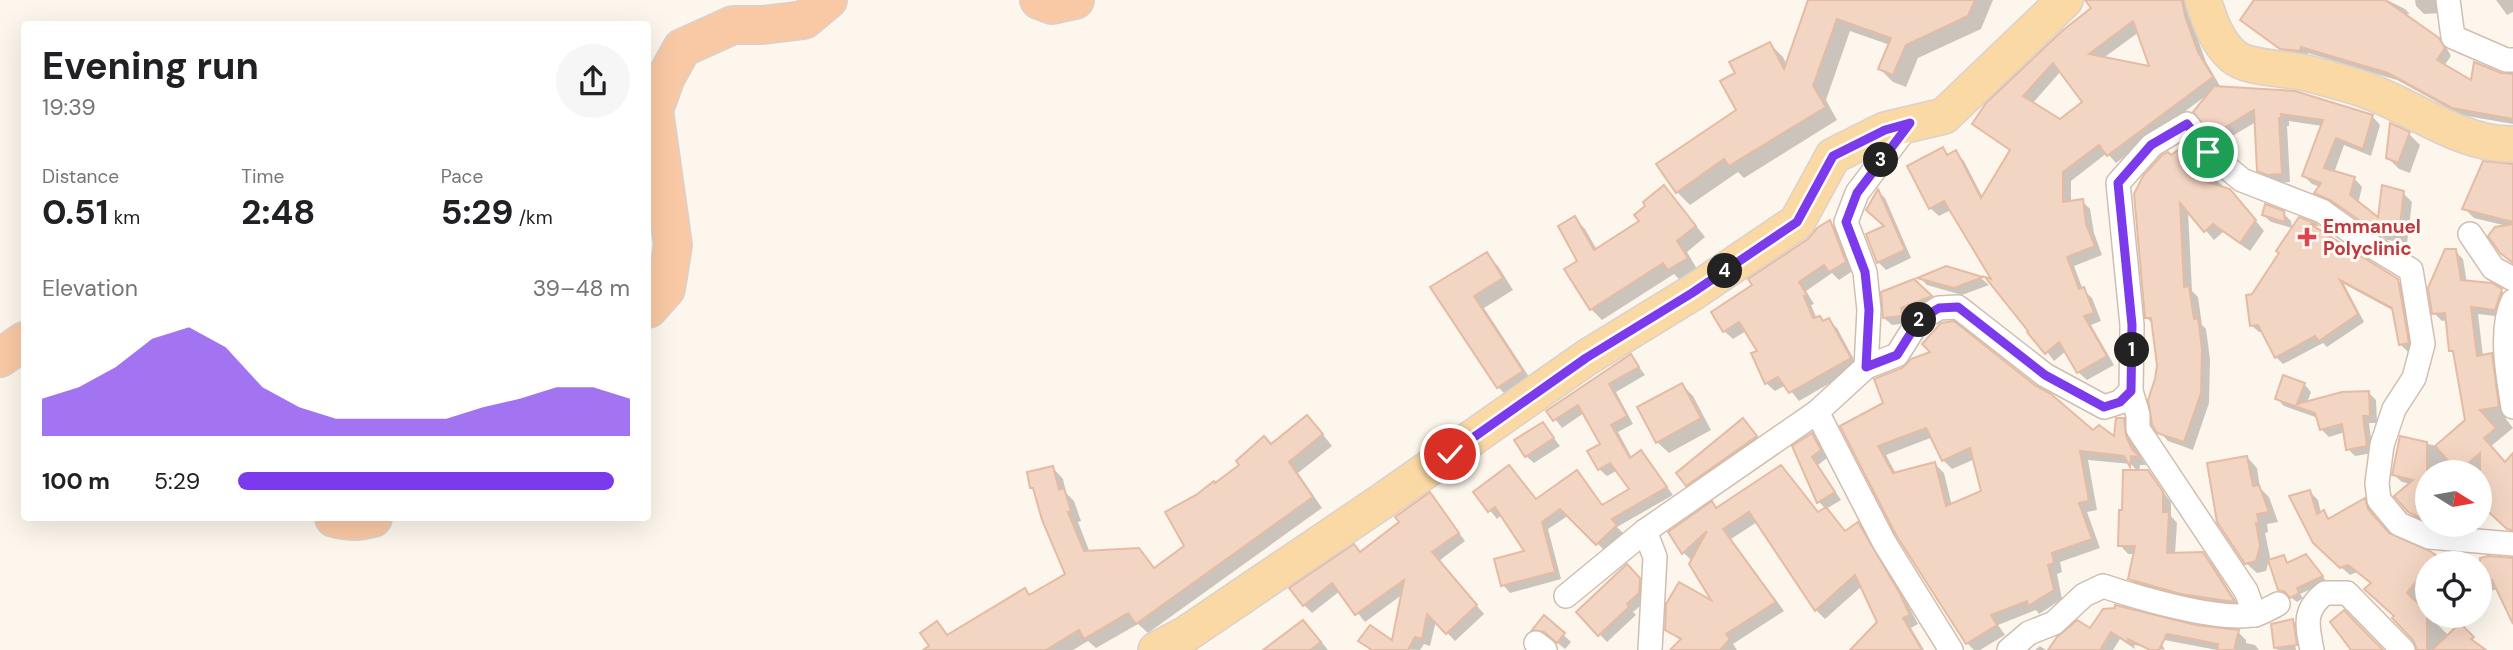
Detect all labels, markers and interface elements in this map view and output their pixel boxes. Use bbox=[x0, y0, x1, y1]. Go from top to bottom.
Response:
text: Evening run bbox=[42, 41, 259, 91]
button: share bbox=[556, 44, 630, 118]
text: 19:39 bbox=[42, 92, 96, 122]
pin bbox=[2178, 122, 2238, 182]
icon: arrive bbox=[2189, 133, 2227, 171]
pin: 3 bbox=[1864, 142, 1898, 178]
text: 3 bbox=[1875, 147, 1886, 172]
text: Distance bbox=[42, 164, 119, 189]
text: Time bbox=[241, 164, 284, 189]
text: Pace bbox=[441, 164, 483, 189]
text: 0.51 bbox=[42, 189, 109, 235]
text: 2:48 bbox=[241, 189, 315, 235]
text: 5:29 bbox=[441, 189, 514, 235]
text: km bbox=[109, 205, 140, 230]
text: /km bbox=[514, 205, 553, 230]
place label: Emmanuel Polyclinic bbox=[2323, 214, 2421, 261]
marker: Emmanuel Polyclinic bbox=[2297, 227, 2317, 247]
pin: 4 bbox=[1708, 254, 1742, 288]
text: 4 bbox=[1718, 258, 1731, 283]
text: Elevation bbox=[42, 273, 138, 303]
text: 39–48 m bbox=[533, 273, 630, 303]
pin: 2 bbox=[1902, 302, 1937, 338]
text: 2 bbox=[1913, 307, 1924, 332]
pin: 1 bbox=[2114, 332, 2150, 368]
text: 1 bbox=[2128, 337, 2135, 362]
pin bbox=[1420, 424, 1480, 484]
icon: check bbox=[1431, 435, 1469, 473]
north arrow bbox=[2415, 460, 2492, 537]
map controls bbox=[2415, 460, 2492, 628]
text: 100 m bbox=[42, 466, 110, 496]
text: 5:29 bbox=[154, 466, 200, 496]
button: locate bbox=[2415, 551, 2492, 628]

